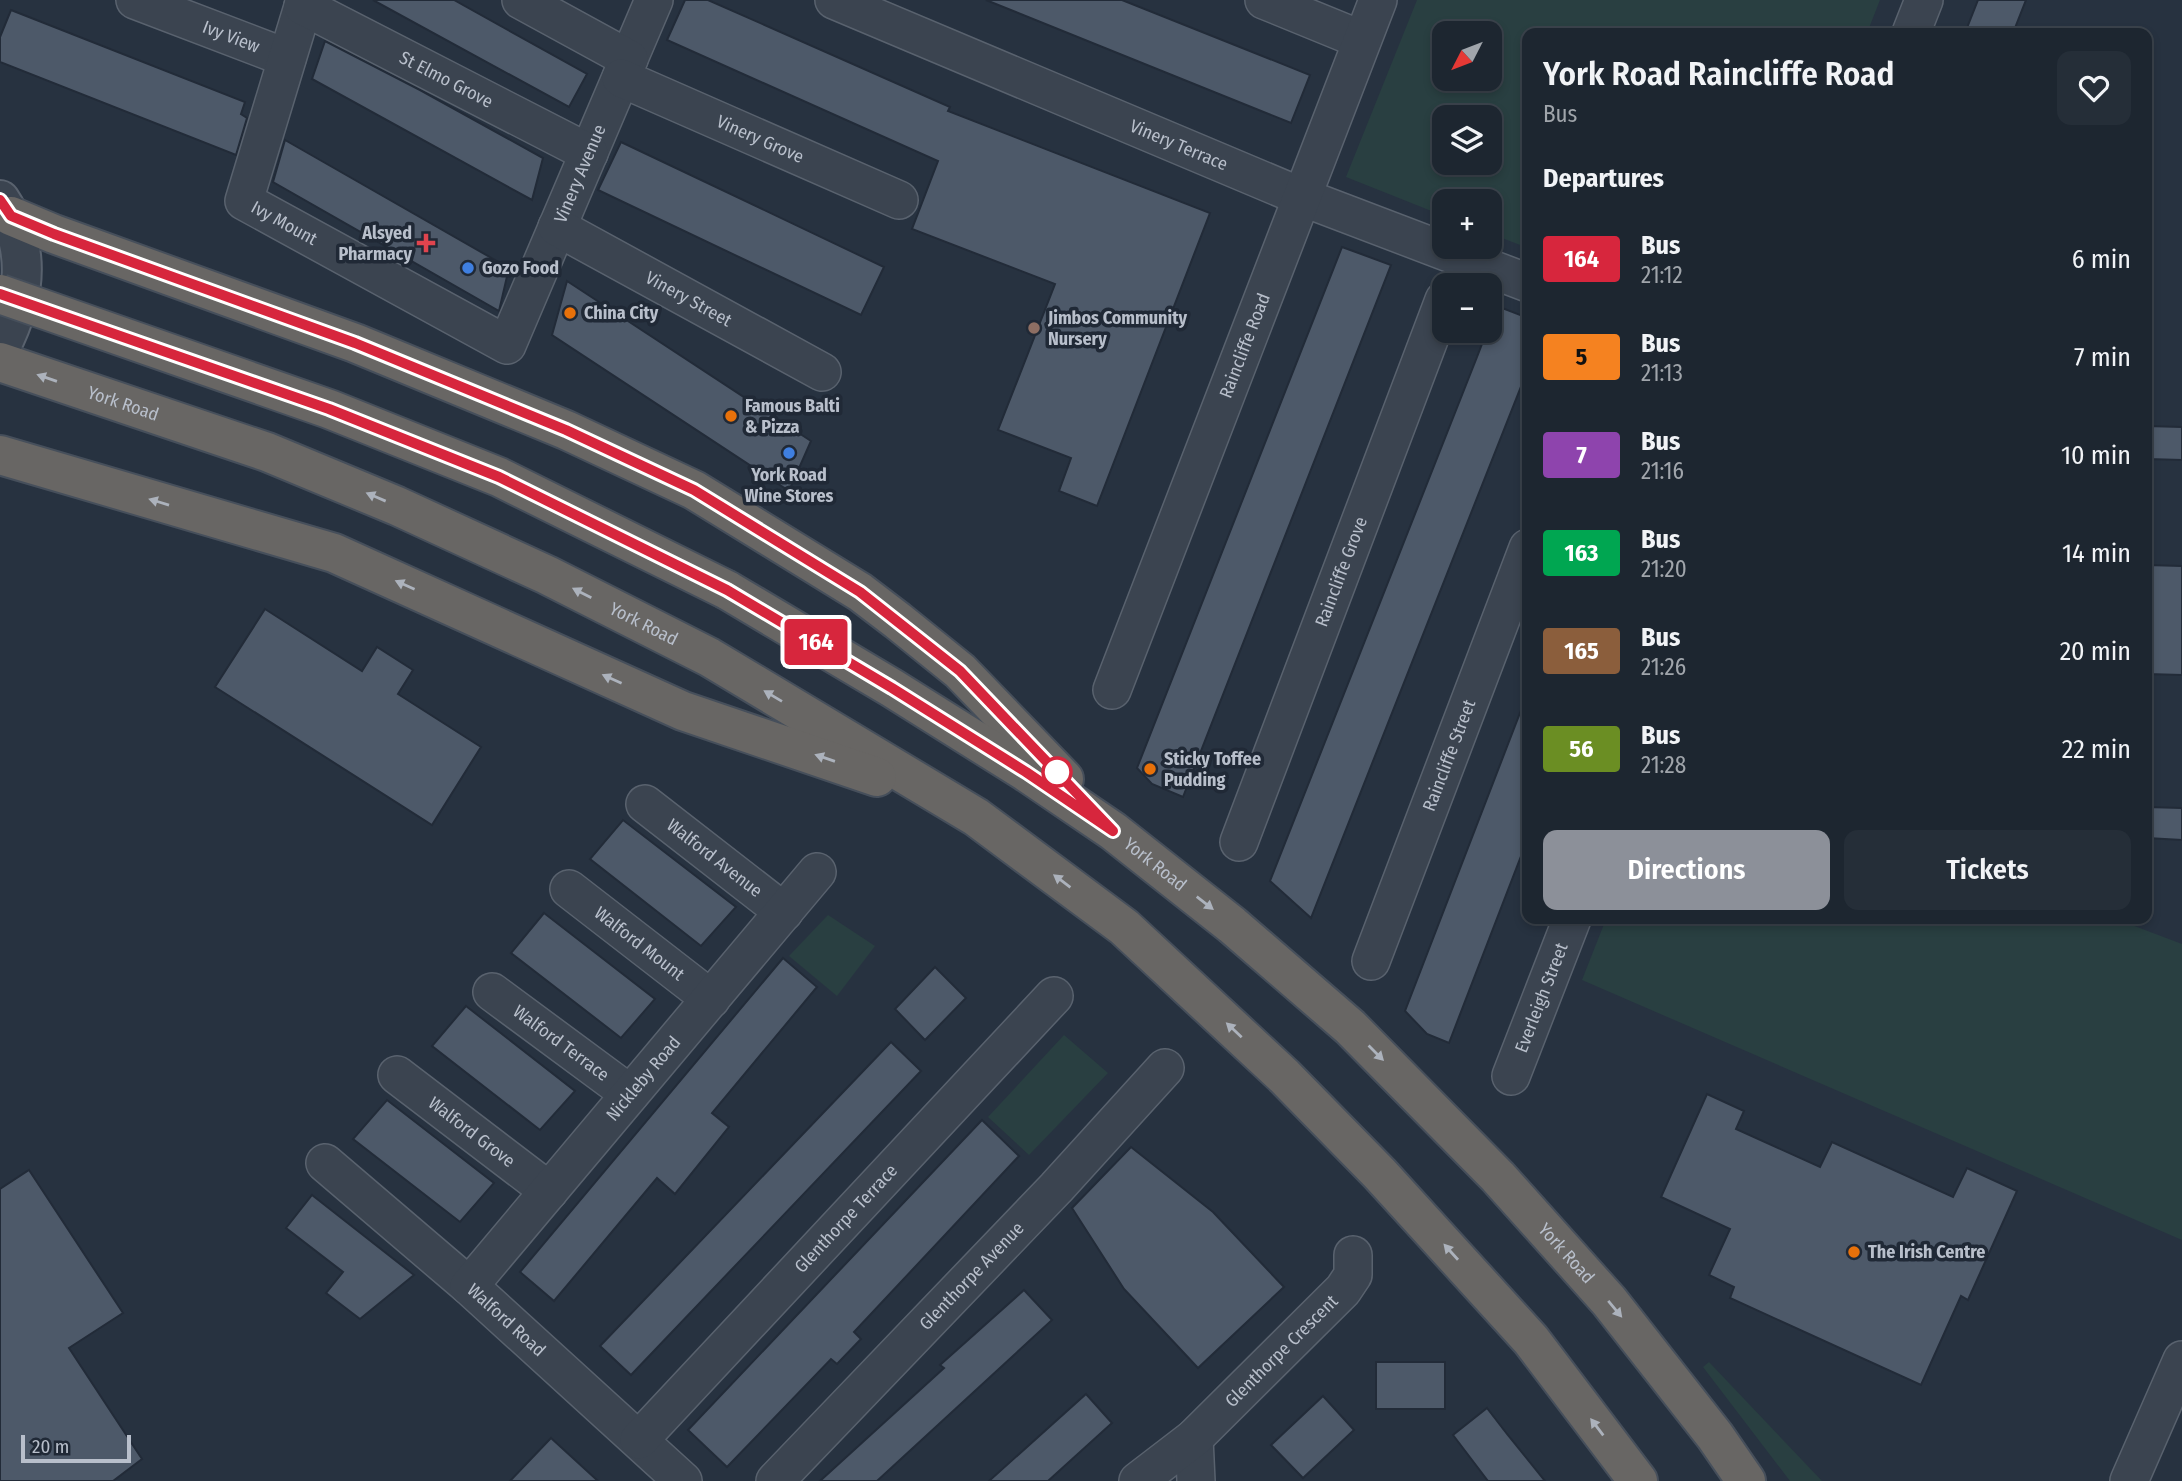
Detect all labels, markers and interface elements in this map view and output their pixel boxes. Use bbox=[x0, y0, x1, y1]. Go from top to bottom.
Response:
street label: Ivy View bbox=[200, 16, 263, 58]
north arrow bbox=[1432, 21, 1502, 91]
map controls bbox=[1432, 21, 1502, 343]
street label: St Elmo Grove bbox=[396, 46, 497, 113]
button: heart bbox=[2057, 51, 2131, 125]
text: York Road Raincliffe Road bbox=[1543, 54, 1894, 94]
text: Bus bbox=[1543, 100, 1577, 128]
button: layers bbox=[1432, 105, 1502, 175]
street label: Vinery Grove bbox=[713, 110, 807, 168]
street label: Vinery Terrace bbox=[1126, 115, 1231, 175]
street label: Vinery Avenue bbox=[549, 121, 611, 226]
text: Departures bbox=[1543, 163, 1664, 194]
button: + bbox=[1432, 189, 1502, 259]
street label: Ivy Mount bbox=[247, 196, 321, 250]
place label: Alsyed Pharmacy bbox=[339, 222, 412, 265]
text: Bus bbox=[1641, 230, 1680, 261]
marker: Alsyed Pharmacy bbox=[418, 235, 434, 251]
text: 6 min bbox=[2072, 244, 2131, 275]
text: 164 bbox=[1564, 245, 1599, 273]
place label: Gozo Food bbox=[482, 257, 559, 279]
marker: Gozo Food bbox=[460, 260, 476, 276]
text: 21:12 bbox=[1641, 261, 1683, 289]
street label: Vinery Street bbox=[642, 267, 736, 332]
button: − bbox=[1432, 273, 1502, 343]
street label: Raincliffe Road bbox=[1215, 290, 1275, 401]
place label: China City bbox=[584, 302, 659, 324]
marker: China City bbox=[562, 305, 578, 321]
place label: Jimbos Community Nursery bbox=[1047, 307, 1187, 350]
marker: Jimbos Community Nursery bbox=[1026, 320, 1042, 336]
text: Bus bbox=[1641, 328, 1680, 359]
text: 7 min bbox=[2074, 342, 2131, 373]
text: 5 bbox=[1576, 343, 1587, 371]
text: 21:13 bbox=[1641, 359, 1683, 387]
one-way arrow bbox=[37, 372, 58, 383]
street label: York Road bbox=[85, 381, 162, 426]
place label: Famous Balti & Pizza bbox=[745, 395, 840, 438]
marker: Famous Balti & Pizza bbox=[723, 408, 739, 424]
text: Bus bbox=[1641, 426, 1680, 457]
text: 10 min bbox=[2061, 440, 2131, 471]
text: 7 bbox=[1576, 441, 1587, 469]
marker: York Road Wine Stores bbox=[781, 445, 797, 461]
text: 21:16 bbox=[1641, 457, 1684, 485]
place label: York Road Wine Stores bbox=[745, 464, 834, 507]
one-way arrow bbox=[365, 492, 386, 503]
one-way arrow bbox=[148, 497, 169, 507]
street label: Raincliffe Grove bbox=[1310, 514, 1372, 630]
text: Bus bbox=[1641, 524, 1680, 555]
text: 14 min bbox=[2062, 538, 2131, 569]
text: 163 bbox=[1565, 539, 1598, 567]
text: 21:20 bbox=[1641, 555, 1687, 583]
one-way arrow bbox=[395, 579, 415, 591]
one-way arrow bbox=[572, 588, 592, 600]
street label: York Road bbox=[606, 597, 682, 650]
line badge: 164 bbox=[776, 619, 856, 665]
text: Bus bbox=[1641, 622, 1680, 653]
text: 164 bbox=[798, 628, 834, 656]
text: 20 min bbox=[2060, 636, 2131, 667]
text: 165 bbox=[1564, 637, 1599, 665]
text: 21:26 bbox=[1641, 653, 1686, 681]
one-way arrow bbox=[602, 673, 622, 685]
one-way arrow bbox=[764, 689, 783, 702]
street label: Raincliffe Street bbox=[1418, 696, 1480, 814]
text: Bus bbox=[1641, 720, 1680, 751]
text: 22 min bbox=[2062, 734, 2131, 765]
text: 56 bbox=[1569, 735, 1594, 763]
place label: Sticky Toffee Pudding bbox=[1164, 748, 1261, 791]
text: 21:28 bbox=[1641, 751, 1686, 779]
one-way arrow bbox=[814, 752, 835, 763]
unlabelled marker bbox=[1042, 757, 1072, 787]
marker: Sticky Toffee Pudding bbox=[1142, 761, 1158, 777]
street label: Walford Avenue bbox=[662, 814, 767, 902]
button: Directions bbox=[1543, 830, 1830, 910]
button: Tickets bbox=[1844, 830, 2131, 910]
street label: York Road bbox=[1120, 833, 1191, 896]
one-way arrow bbox=[1054, 873, 1072, 888]
one-way arrow bbox=[1195, 896, 1213, 911]
street label: Walford Mount bbox=[590, 902, 689, 985]
street label: Everleigh Street bbox=[1510, 940, 1573, 1056]
street label: Walford Terrace bbox=[509, 1000, 614, 1086]
one-way arrow bbox=[1226, 1022, 1243, 1038]
street label: Nickleby Road bbox=[601, 1032, 685, 1126]
one-way arrow bbox=[1367, 1044, 1383, 1061]
street label: Walford Grove bbox=[424, 1092, 519, 1172]
street label: Glenthorpe Terrace bbox=[790, 1160, 902, 1278]
street label: Glenthorpe Avenue bbox=[915, 1217, 1029, 1335]
street label: York Road bbox=[1534, 1219, 1599, 1288]
place label: The Irish Centre bbox=[1868, 1241, 1985, 1263]
one-way arrow bbox=[1443, 1243, 1459, 1261]
marker: The Irish Centre bbox=[1846, 1244, 1862, 1260]
street label: Walford Road bbox=[463, 1279, 550, 1361]
street label: Glenthorpe Crescent bbox=[1221, 1290, 1343, 1412]
one-way arrow bbox=[1607, 1300, 1622, 1317]
one-way arrow bbox=[1590, 1418, 1605, 1436]
scale bar bbox=[21, 1432, 131, 1464]
text: 20 m bbox=[32, 1435, 69, 1458]

